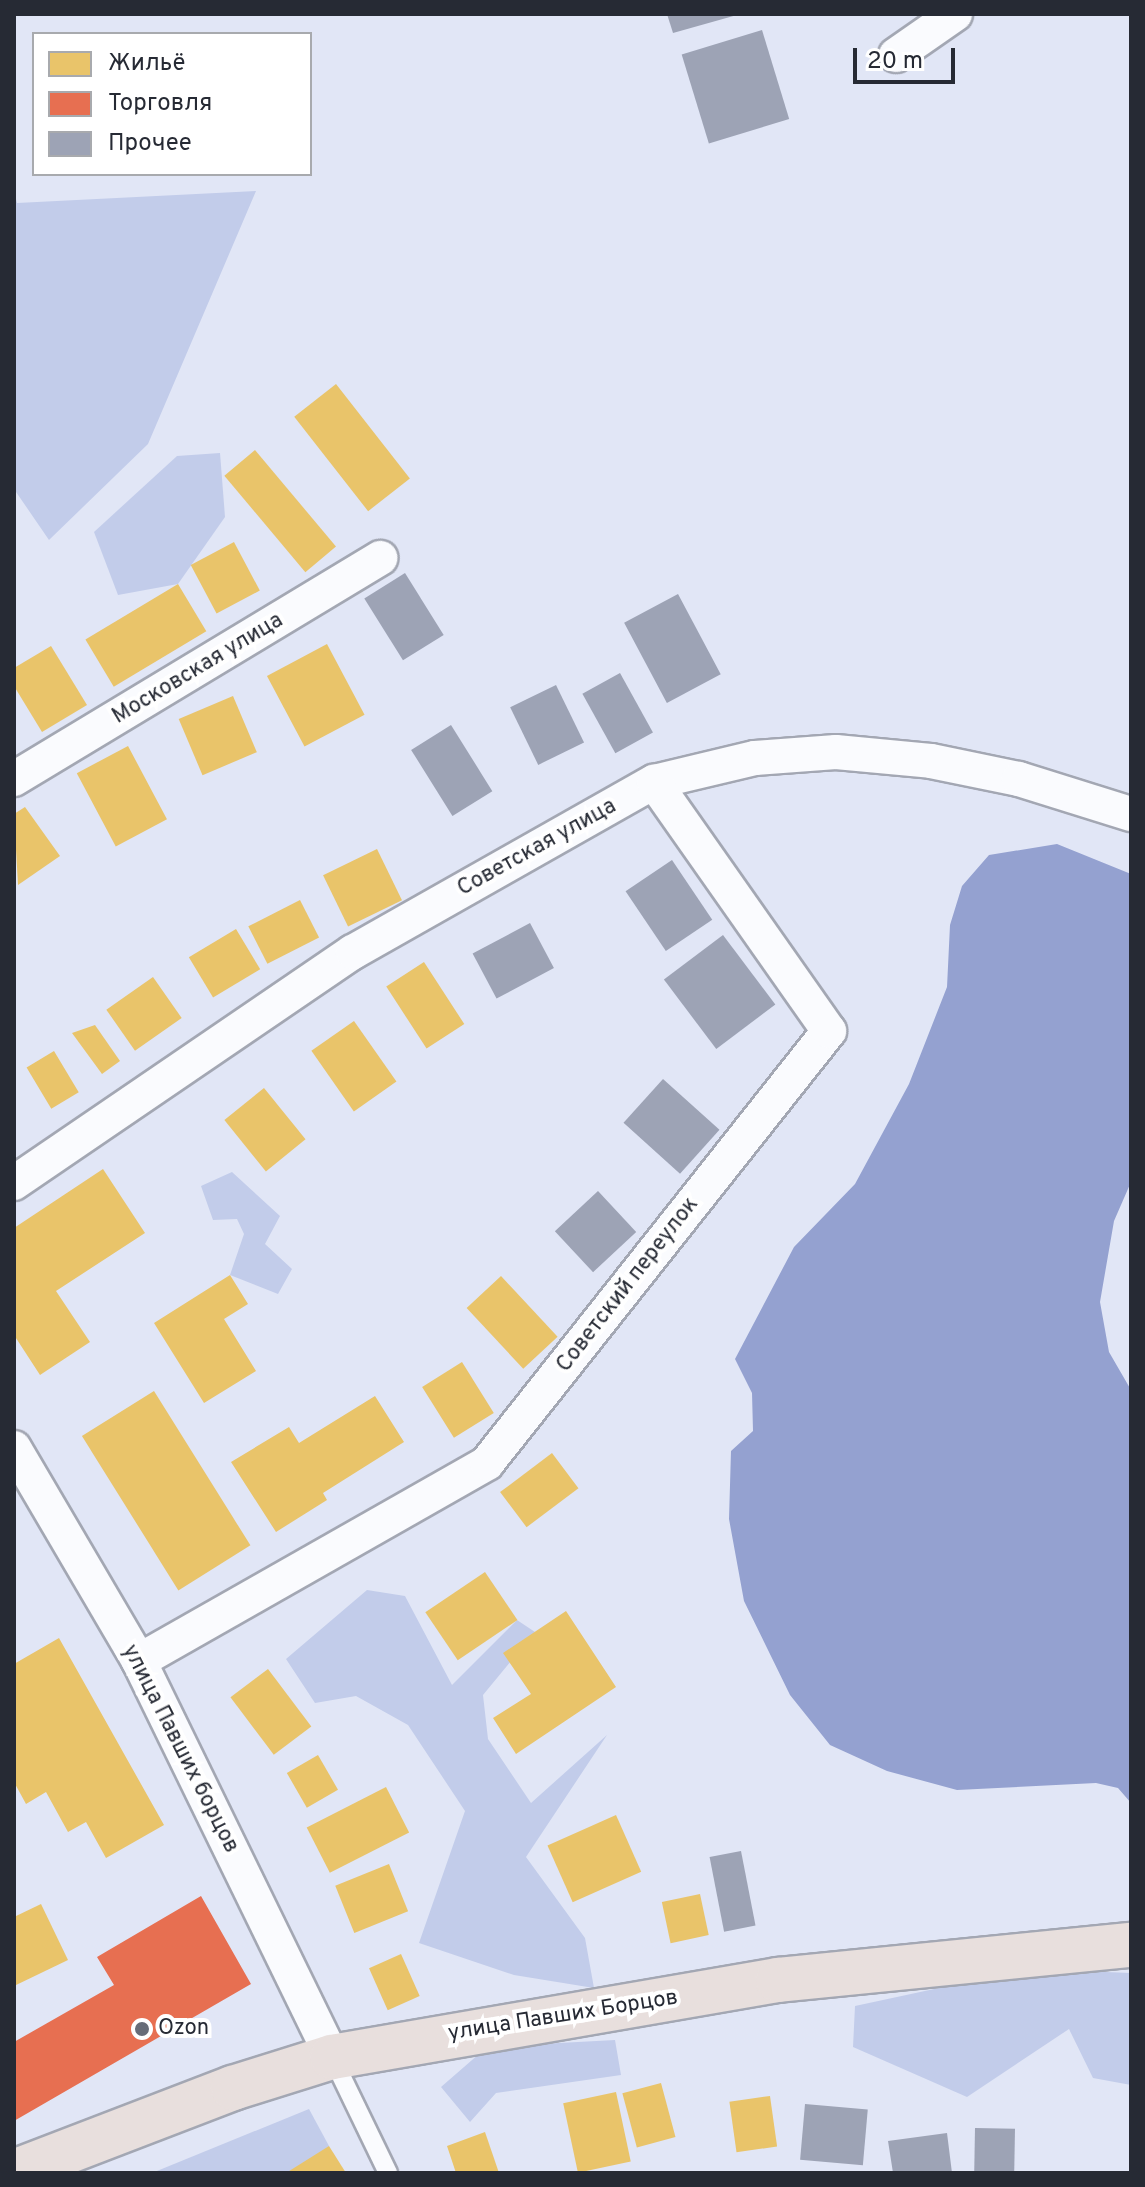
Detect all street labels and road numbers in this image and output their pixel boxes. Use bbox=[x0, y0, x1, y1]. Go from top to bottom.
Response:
street label: Московская улица bbox=[108, 608, 288, 730]
street label: Советская улица bbox=[453, 793, 621, 903]
street label: Советский переулок bbox=[551, 1192, 705, 1378]
street label: улица Павших борцов bbox=[116, 1640, 244, 1858]
street label: улица Павших Борцов bbox=[446, 1985, 680, 2047]

